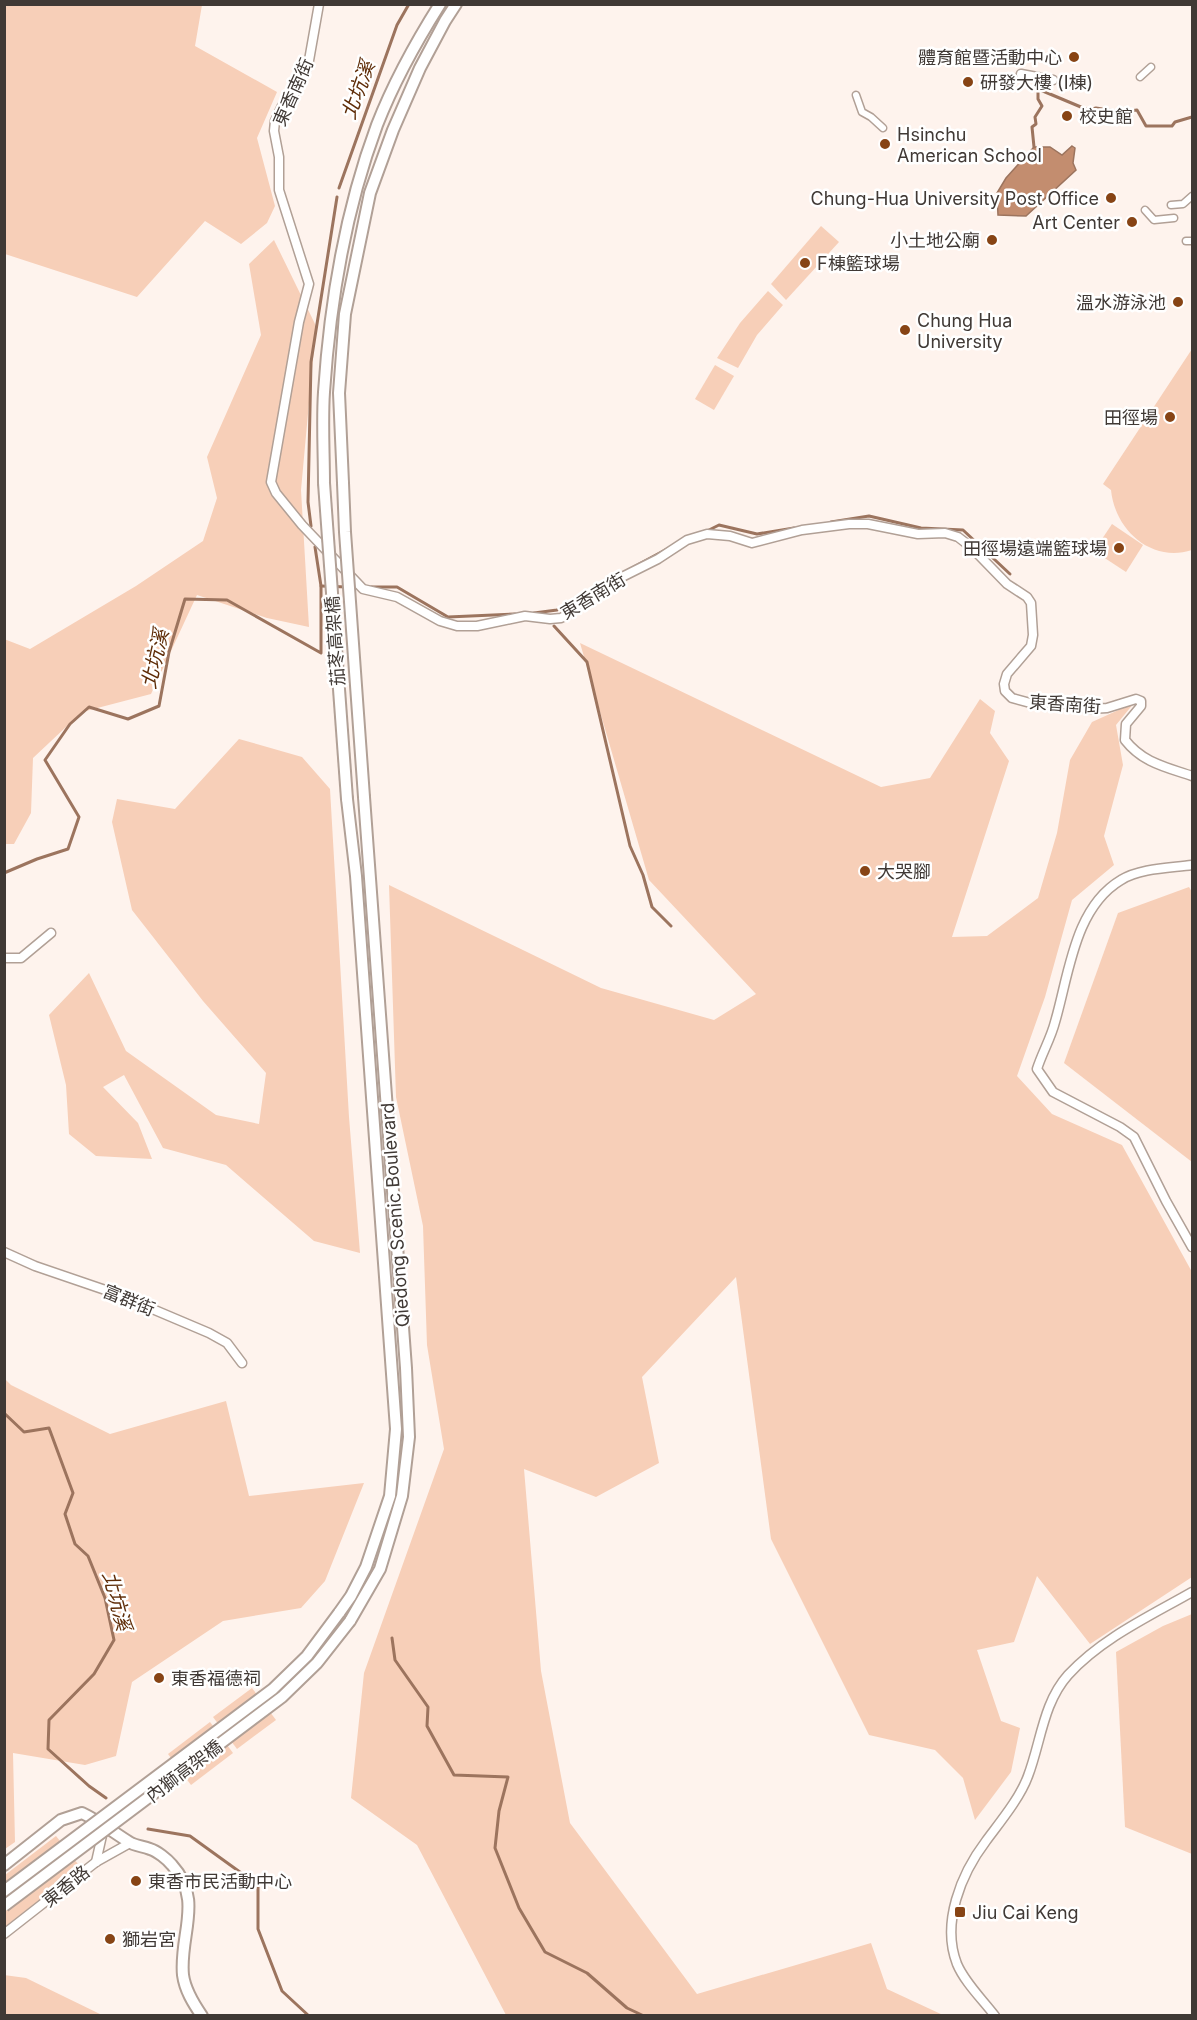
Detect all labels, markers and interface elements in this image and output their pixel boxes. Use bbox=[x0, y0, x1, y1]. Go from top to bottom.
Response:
place label: 體育館暨活動中心 bbox=[918, 47, 1062, 68]
marker: 體育館暨活動中心 bbox=[1067, 50, 1081, 64]
street label: 東香南街 bbox=[269, 55, 317, 129]
water label: 北坑溪 bbox=[336, 55, 381, 122]
place label: 研發大樓 (I棟) bbox=[980, 72, 1093, 93]
marker: 研發大樓 (I棟) bbox=[961, 75, 975, 89]
place label: 校史館 bbox=[1079, 106, 1133, 127]
marker: 校史館 bbox=[1060, 109, 1074, 123]
place label: Hsinchu American School bbox=[897, 124, 1042, 166]
marker: Hsinchu American School bbox=[878, 137, 892, 151]
place label: Chung-Hua University Post Office bbox=[811, 188, 1099, 209]
marker: Chung-Hua University Post Office bbox=[1104, 191, 1118, 205]
place label: Art Center bbox=[1032, 212, 1120, 233]
marker: Art Center bbox=[1125, 215, 1139, 229]
place label: 小土地公廟 bbox=[890, 230, 980, 251]
marker: 小土地公廟 bbox=[985, 233, 999, 247]
place label: F棟籃球場 bbox=[817, 253, 900, 274]
marker: F棟籃球場 bbox=[798, 256, 812, 270]
place label: 溫水游泳池 bbox=[1076, 292, 1166, 313]
marker: 溫水游泳池 bbox=[1171, 295, 1185, 309]
place label: Chung Hua University bbox=[917, 310, 1012, 352]
marker: Chung Hua University bbox=[898, 323, 912, 337]
place label: 田徑場 bbox=[1104, 407, 1158, 428]
marker: 田徑場 bbox=[1163, 410, 1177, 424]
place label: 田徑場遠端籃球場 bbox=[963, 538, 1107, 559]
marker: 田徑場遠端籃球場 bbox=[1112, 541, 1126, 555]
street label: 東香南街 bbox=[557, 568, 629, 624]
street label: 茄苳高架橋 bbox=[321, 595, 349, 687]
water label: 北坑溪 bbox=[137, 624, 174, 691]
street label: 東香南街 bbox=[1028, 691, 1102, 717]
place label: 大哭腳 bbox=[877, 861, 931, 882]
marker: 大哭腳 bbox=[858, 864, 872, 878]
street label: Qiedong Scenic Boulevard bbox=[377, 1102, 413, 1328]
street label: 富群街 bbox=[100, 1280, 158, 1320]
water label: 北坑溪 bbox=[98, 1569, 137, 1636]
place label: 東香福德祠 bbox=[171, 1668, 261, 1689]
marker: 東香福德祠 bbox=[152, 1671, 166, 1685]
street label: 內獅高架橋 bbox=[142, 1736, 226, 1806]
street label: 東香路 bbox=[38, 1861, 94, 1911]
place label: 東香市民活動中心 bbox=[148, 1871, 292, 1892]
marker: 東香市民活動中心 bbox=[129, 1874, 143, 1888]
place label: Jiu Cai Keng bbox=[972, 1902, 1079, 1923]
marker: Jiu Cai Keng bbox=[953, 1905, 967, 1919]
place label: 獅岩宮 bbox=[122, 1929, 176, 1950]
marker: 獅岩宮 bbox=[103, 1932, 117, 1946]

